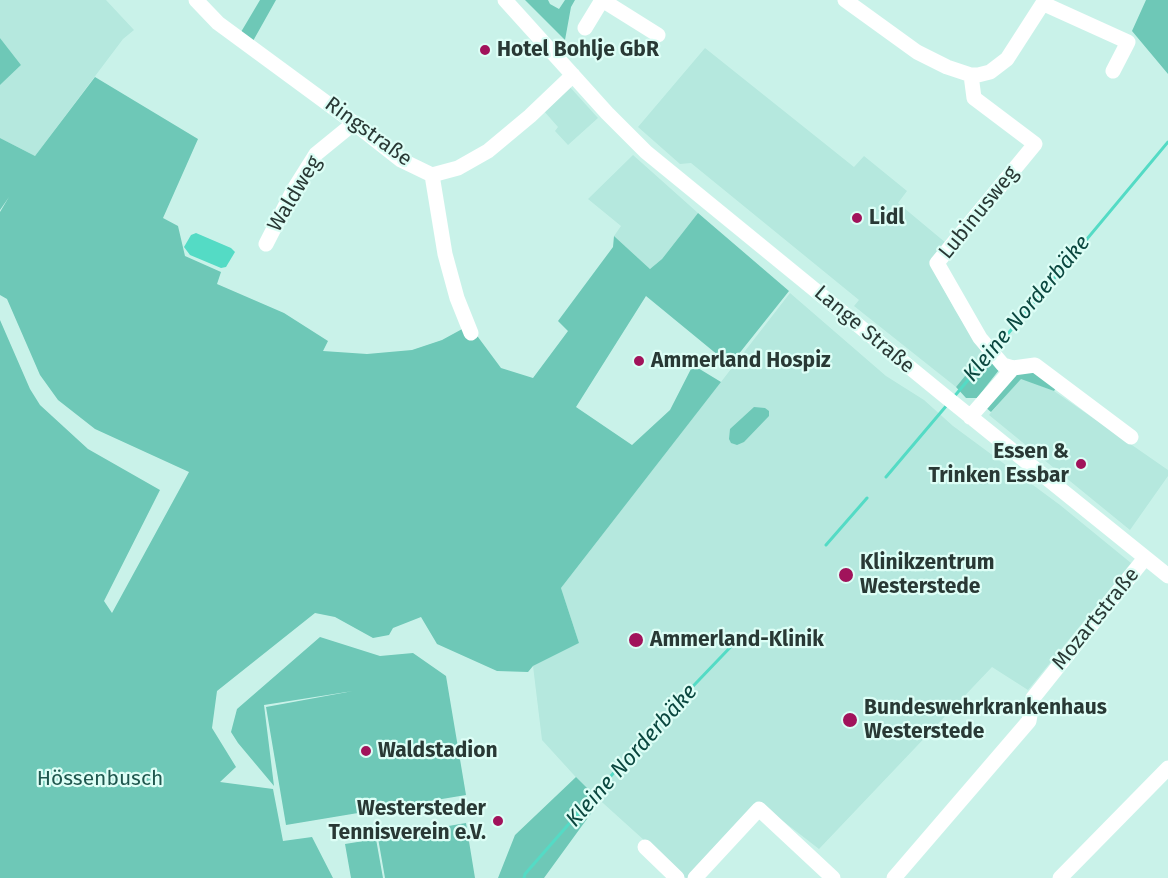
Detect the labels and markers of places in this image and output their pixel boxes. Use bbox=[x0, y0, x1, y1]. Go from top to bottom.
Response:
place label: Hotel Bohlje GbR bbox=[497, 37, 659, 63]
marker: Hotel Bohlje GbR bbox=[478, 43, 492, 57]
place label: Lidl bbox=[869, 205, 905, 231]
marker: Lidl bbox=[850, 211, 864, 225]
place label: Ammerland Hospiz bbox=[651, 348, 831, 374]
marker: Ammerland Hospiz bbox=[632, 354, 646, 368]
place label: Essen & Trinken Essbar bbox=[928, 439, 1069, 489]
marker: Essen & Trinken Essbar bbox=[1074, 457, 1088, 471]
place label: Klinikzentrum Westerstede bbox=[860, 550, 995, 600]
marker: Klinikzentrum Westerstede bbox=[837, 566, 855, 584]
place label: Ammerland-Klinik bbox=[650, 627, 824, 653]
marker: Ammerland-Klinik bbox=[627, 631, 645, 649]
place label: Bundeswehrkrankenhaus Westerstede bbox=[864, 695, 1107, 745]
marker: Bundeswehrkrankenhaus Westerstede bbox=[841, 711, 859, 729]
place label: Waldstadion bbox=[378, 738, 498, 764]
marker: Waldstadion bbox=[359, 744, 373, 758]
place label: Westersteder Tennisverein e.V. bbox=[328, 796, 486, 846]
marker: Westersteder Tennisverein e.V. bbox=[491, 814, 505, 828]

